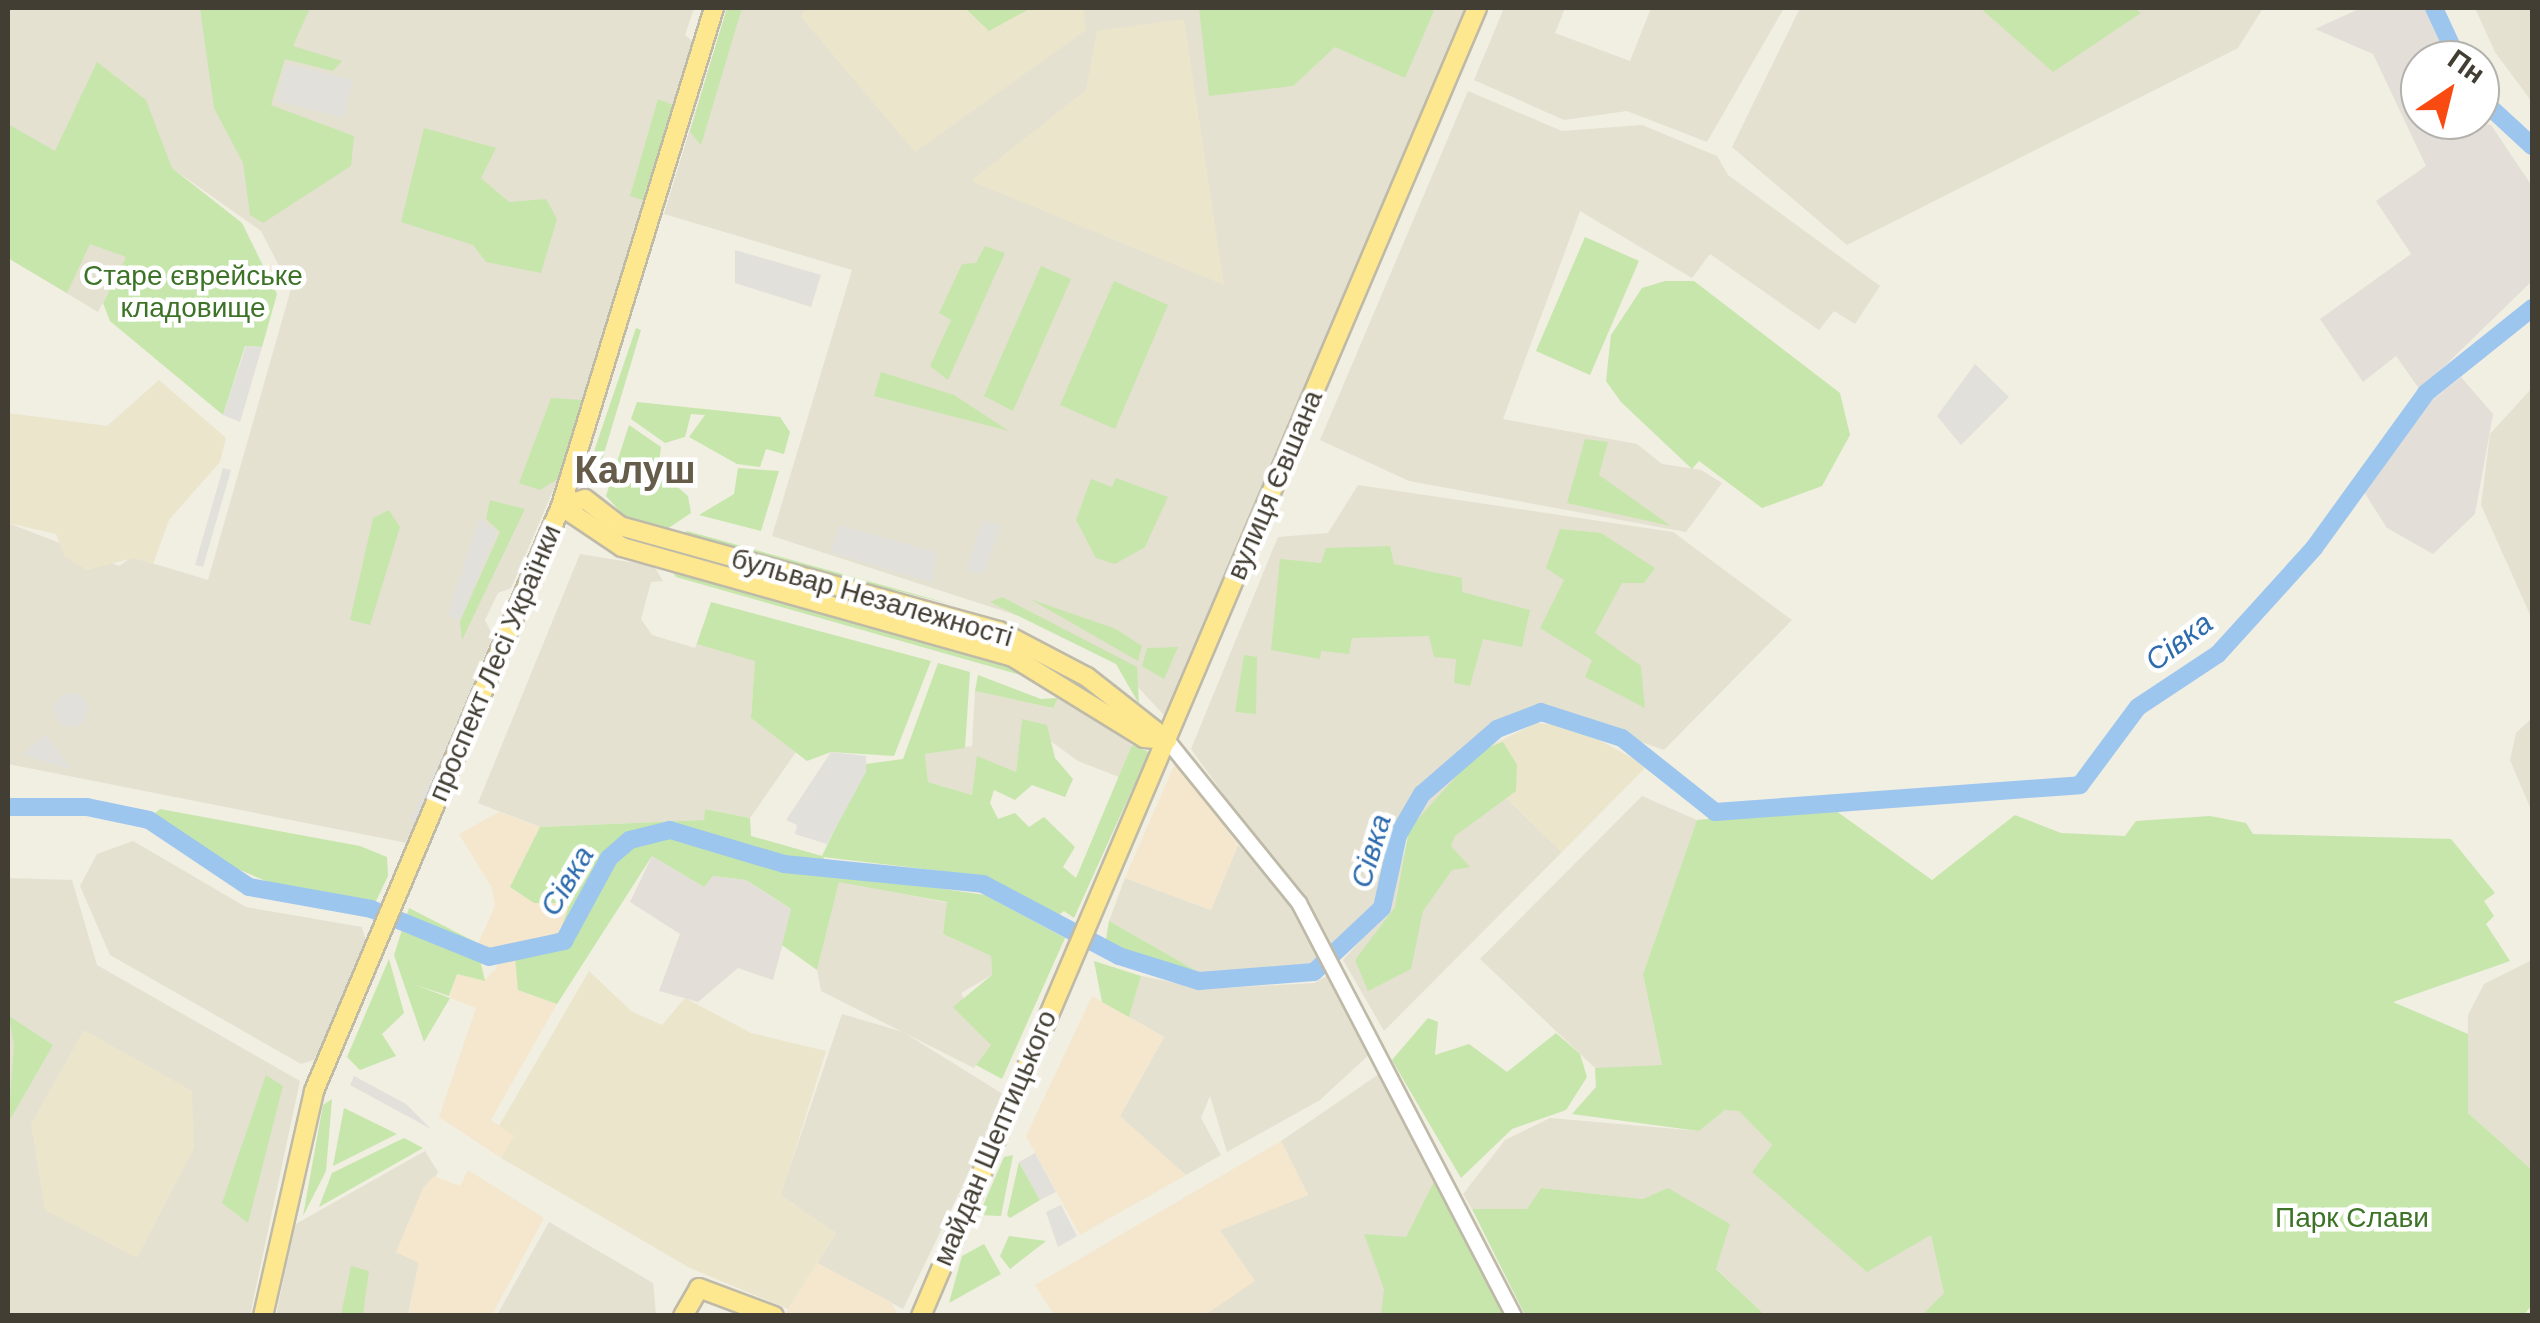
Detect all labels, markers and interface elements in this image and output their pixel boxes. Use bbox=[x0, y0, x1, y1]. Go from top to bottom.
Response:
north arrow bbox=[2400, 40, 2500, 140]
text: Пн bbox=[2442, 43, 2490, 90]
park label: Старе єврейське кладовище bbox=[83, 259, 303, 325]
street label: вулиця Євшана bbox=[1220, 385, 1330, 585]
district label: Калуш bbox=[574, 448, 696, 494]
street label: проспект Лесі Українки bbox=[421, 520, 569, 806]
street label: бульвар Незалежності bbox=[727, 542, 1017, 654]
water label: Сівка bbox=[2138, 605, 2220, 679]
water label: Сівка bbox=[1343, 810, 1399, 892]
water label: Сівка bbox=[532, 840, 602, 922]
street label: майдан Шептицького bbox=[926, 1005, 1064, 1271]
park label: Парк Слави bbox=[2275, 1201, 2429, 1235]

